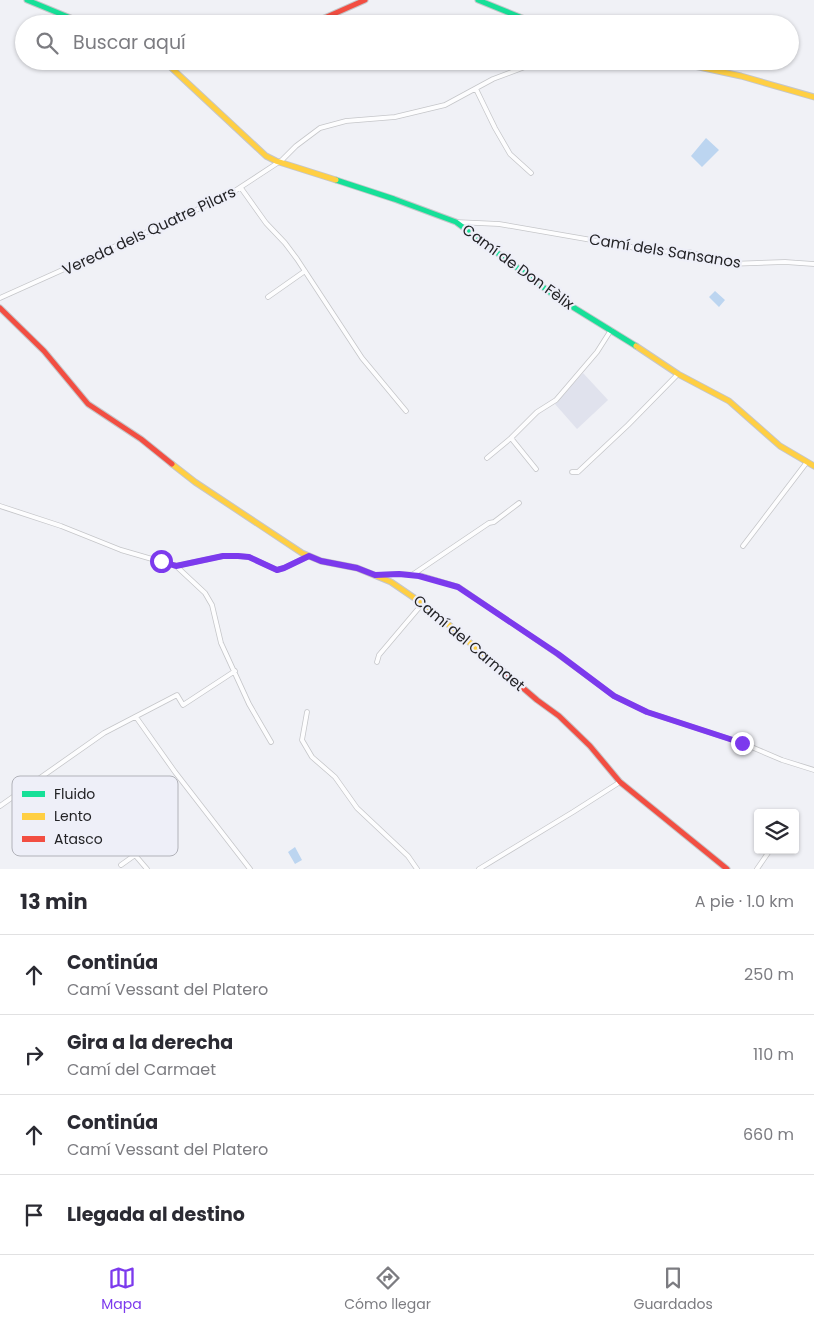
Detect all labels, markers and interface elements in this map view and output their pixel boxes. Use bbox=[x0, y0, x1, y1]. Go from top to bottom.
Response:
search box bbox=[15, 15, 799, 70]
icon: search bbox=[33, 29, 61, 57]
text: Buscar aquí bbox=[73, 29, 186, 56]
street label: Vereda dels Quatre Pilars bbox=[59, 181, 239, 280]
street label: Camí de Don Fèlix bbox=[458, 219, 578, 314]
street label: Camí dels Sansanos bbox=[588, 228, 743, 273]
route start bbox=[150, 550, 173, 573]
street label: Camí del Carmaet bbox=[409, 590, 530, 696]
route end bbox=[731, 732, 754, 755]
legend bbox=[12, 776, 178, 856]
text: Fluido bbox=[54, 784, 95, 804]
text: Lento bbox=[54, 806, 92, 826]
map controls bbox=[754, 809, 799, 854]
button: layers bbox=[754, 809, 799, 854]
text: Atasco bbox=[54, 829, 103, 849]
text: 13 min bbox=[20, 887, 88, 916]
text: A pie · 1.0 km bbox=[695, 890, 794, 913]
text: Continúa bbox=[67, 949, 158, 976]
icon: ahead bbox=[20, 961, 48, 989]
text: 250 m bbox=[744, 963, 794, 986]
text: Camí Vessant del Platero bbox=[67, 978, 268, 1001]
text: Gira a la derecha bbox=[67, 1029, 233, 1056]
icon: right bbox=[20, 1041, 48, 1069]
text: 110 m bbox=[753, 1043, 794, 1066]
text: Camí del Carmaet bbox=[67, 1058, 216, 1081]
text: Continúa bbox=[67, 1109, 158, 1136]
icon: ahead bbox=[20, 1121, 48, 1149]
text: 660 m bbox=[743, 1123, 794, 1146]
text: Camí Vessant del Platero bbox=[67, 1138, 268, 1161]
icon: arrive bbox=[20, 1201, 48, 1229]
text: Llegada al destino bbox=[67, 1201, 245, 1228]
tab: Mapa bbox=[101, 1264, 142, 1315]
tab: Cómo llegar bbox=[344, 1264, 431, 1315]
tab: Guardados bbox=[634, 1264, 713, 1315]

